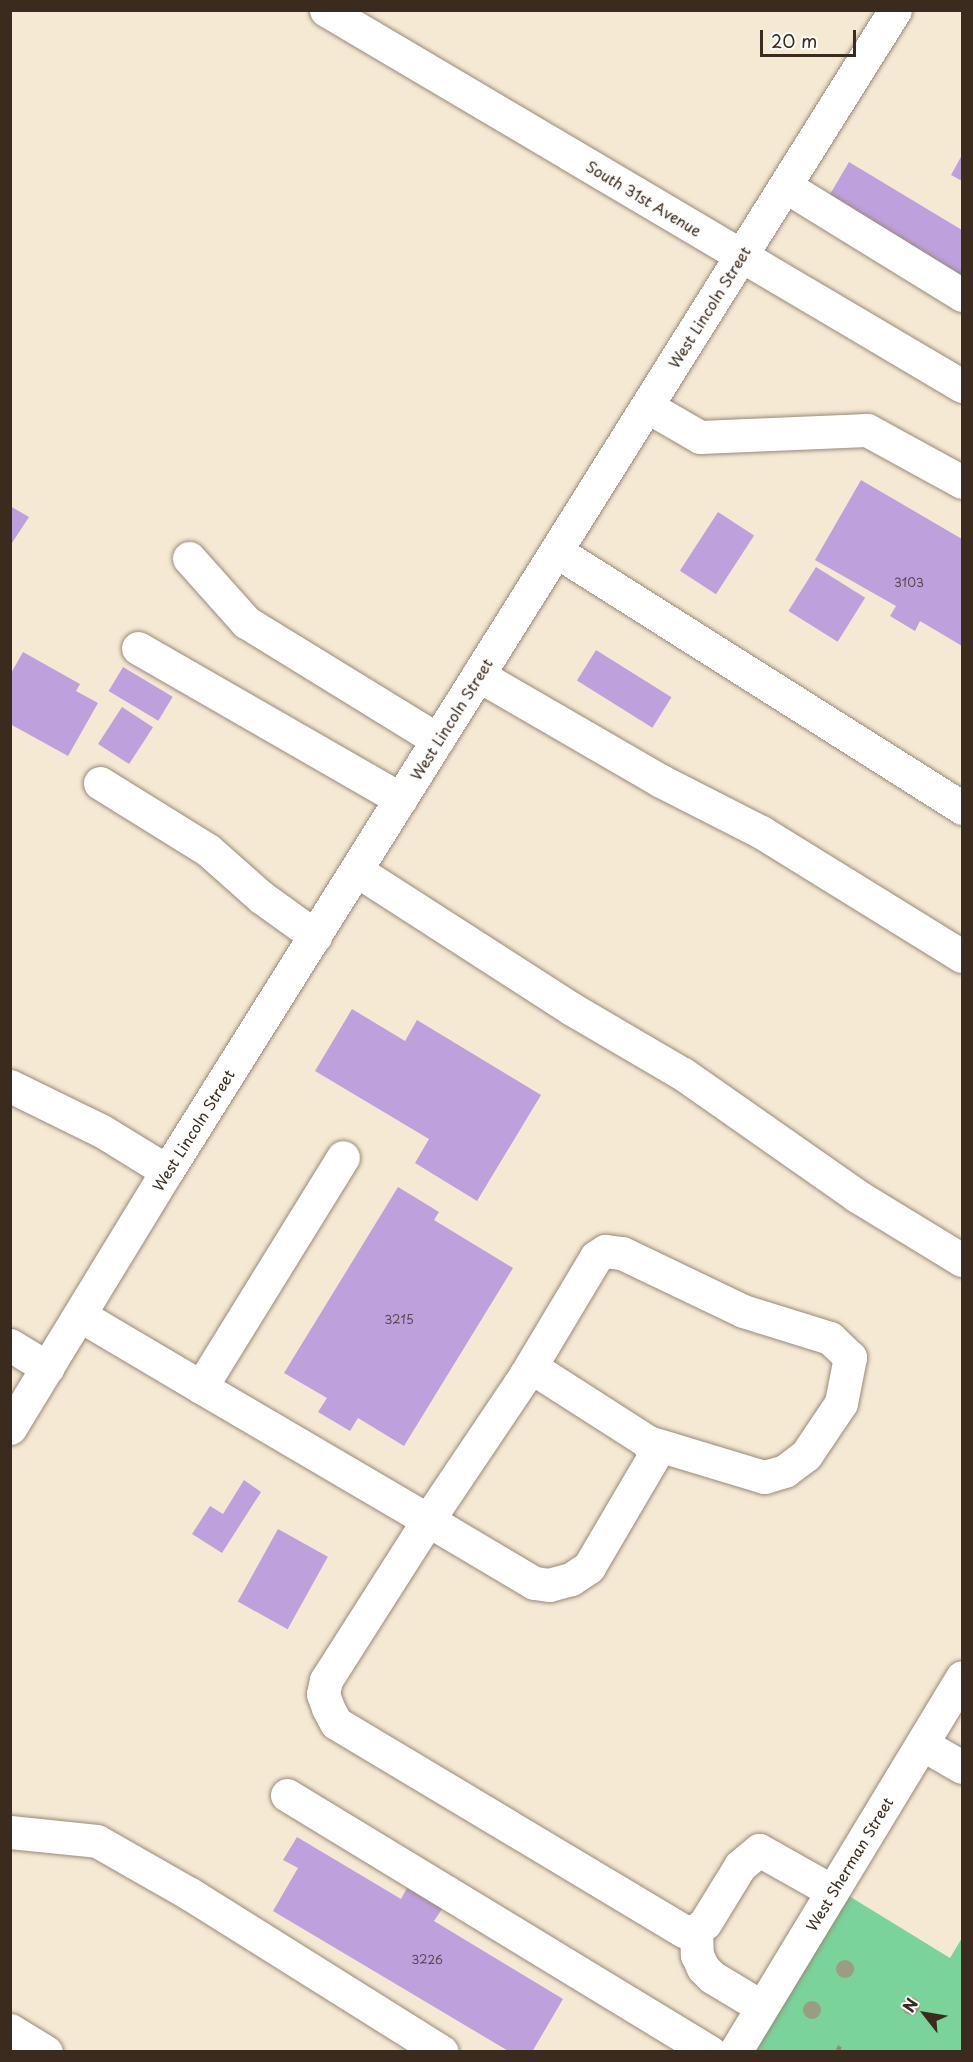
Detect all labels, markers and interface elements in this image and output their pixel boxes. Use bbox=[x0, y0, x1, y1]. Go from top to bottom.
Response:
scale bar bbox=[763, 18, 859, 56]
text: 20 m bbox=[771, 27, 817, 54]
street label: South 31st Avenue bbox=[582, 156, 706, 240]
street label: West Lincoln Street bbox=[664, 243, 754, 371]
house number: 3103 bbox=[894, 576, 924, 590]
street label: West Lincoln Street bbox=[406, 655, 496, 783]
street label: West Lincoln Street bbox=[148, 1066, 238, 1194]
house number: 3215 bbox=[384, 1313, 414, 1327]
street label: West Sherman Street bbox=[801, 1793, 897, 1935]
house number: 3226 bbox=[411, 1953, 443, 1967]
north arrow bbox=[895, 1984, 955, 2044]
text: N bbox=[896, 1993, 923, 2016]

